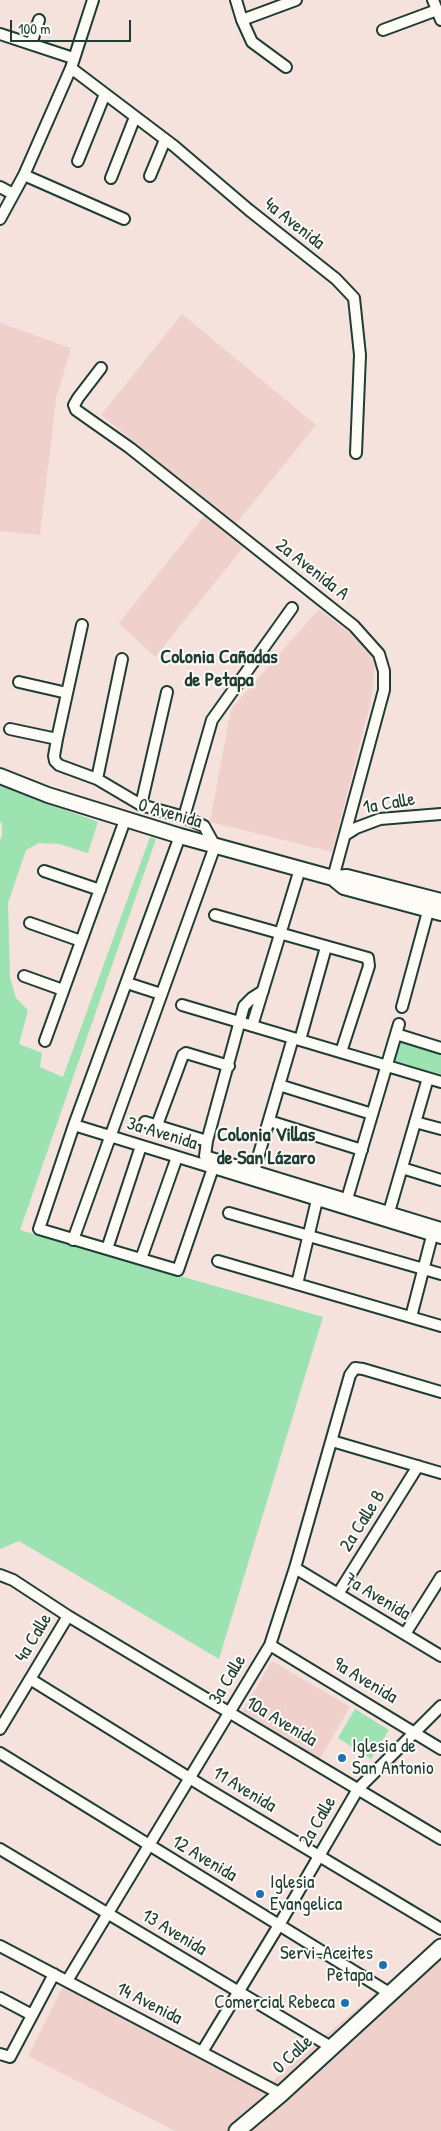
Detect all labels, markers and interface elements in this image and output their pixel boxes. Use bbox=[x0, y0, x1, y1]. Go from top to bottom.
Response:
scale bar bbox=[12, 10, 134, 42]
text: 100 m bbox=[18, 18, 51, 39]
street label: 4a Avenida bbox=[259, 193, 329, 255]
street label: 2a Avenida A bbox=[271, 534, 353, 606]
district label: Colonia Cañadas de Petapa bbox=[160, 646, 278, 693]
street label: 1a Calle bbox=[361, 788, 417, 820]
street label: 0 Avenida bbox=[136, 794, 204, 834]
street label: 3a Avenida bbox=[124, 1113, 200, 1155]
district label: Colonia Villas de San Lázaro bbox=[217, 1124, 315, 1171]
street label: 2a Calle B bbox=[335, 1486, 391, 1556]
street label: 7a Avenida bbox=[340, 1568, 414, 1626]
street label: 4a Calle bbox=[11, 1610, 57, 1666]
street label: 3a Calle bbox=[204, 1651, 252, 1709]
street label: 9a Avenida bbox=[329, 1653, 401, 1709]
street label: 10a Avenida bbox=[241, 1692, 321, 1752]
place label: Iglesia de San Antonio bbox=[352, 1736, 434, 1780]
marker: Iglesia de San Antonio bbox=[336, 1752, 348, 1764]
street label: 11 Avenida bbox=[208, 1762, 280, 1818]
street label: 2a Calle bbox=[295, 1793, 341, 1851]
street label: 12 Avenida bbox=[167, 1831, 241, 1887]
place label: Iglesia Evangelica bbox=[270, 1872, 342, 1916]
marker: Iglesia Evangelica bbox=[254, 1888, 266, 1900]
street label: 13 Avenida bbox=[137, 1905, 211, 1961]
place label: Servi-Aceites Petapa bbox=[280, 1943, 373, 1987]
marker: Servi-Aceites Petapa bbox=[377, 1959, 389, 1971]
street label: 14 Avenida bbox=[112, 1978, 186, 2030]
place label: Comercial Rebeca bbox=[214, 1992, 335, 2014]
marker: Comercial Rebeca bbox=[339, 1997, 351, 2009]
street label: 0 Calle bbox=[268, 2031, 318, 2079]

